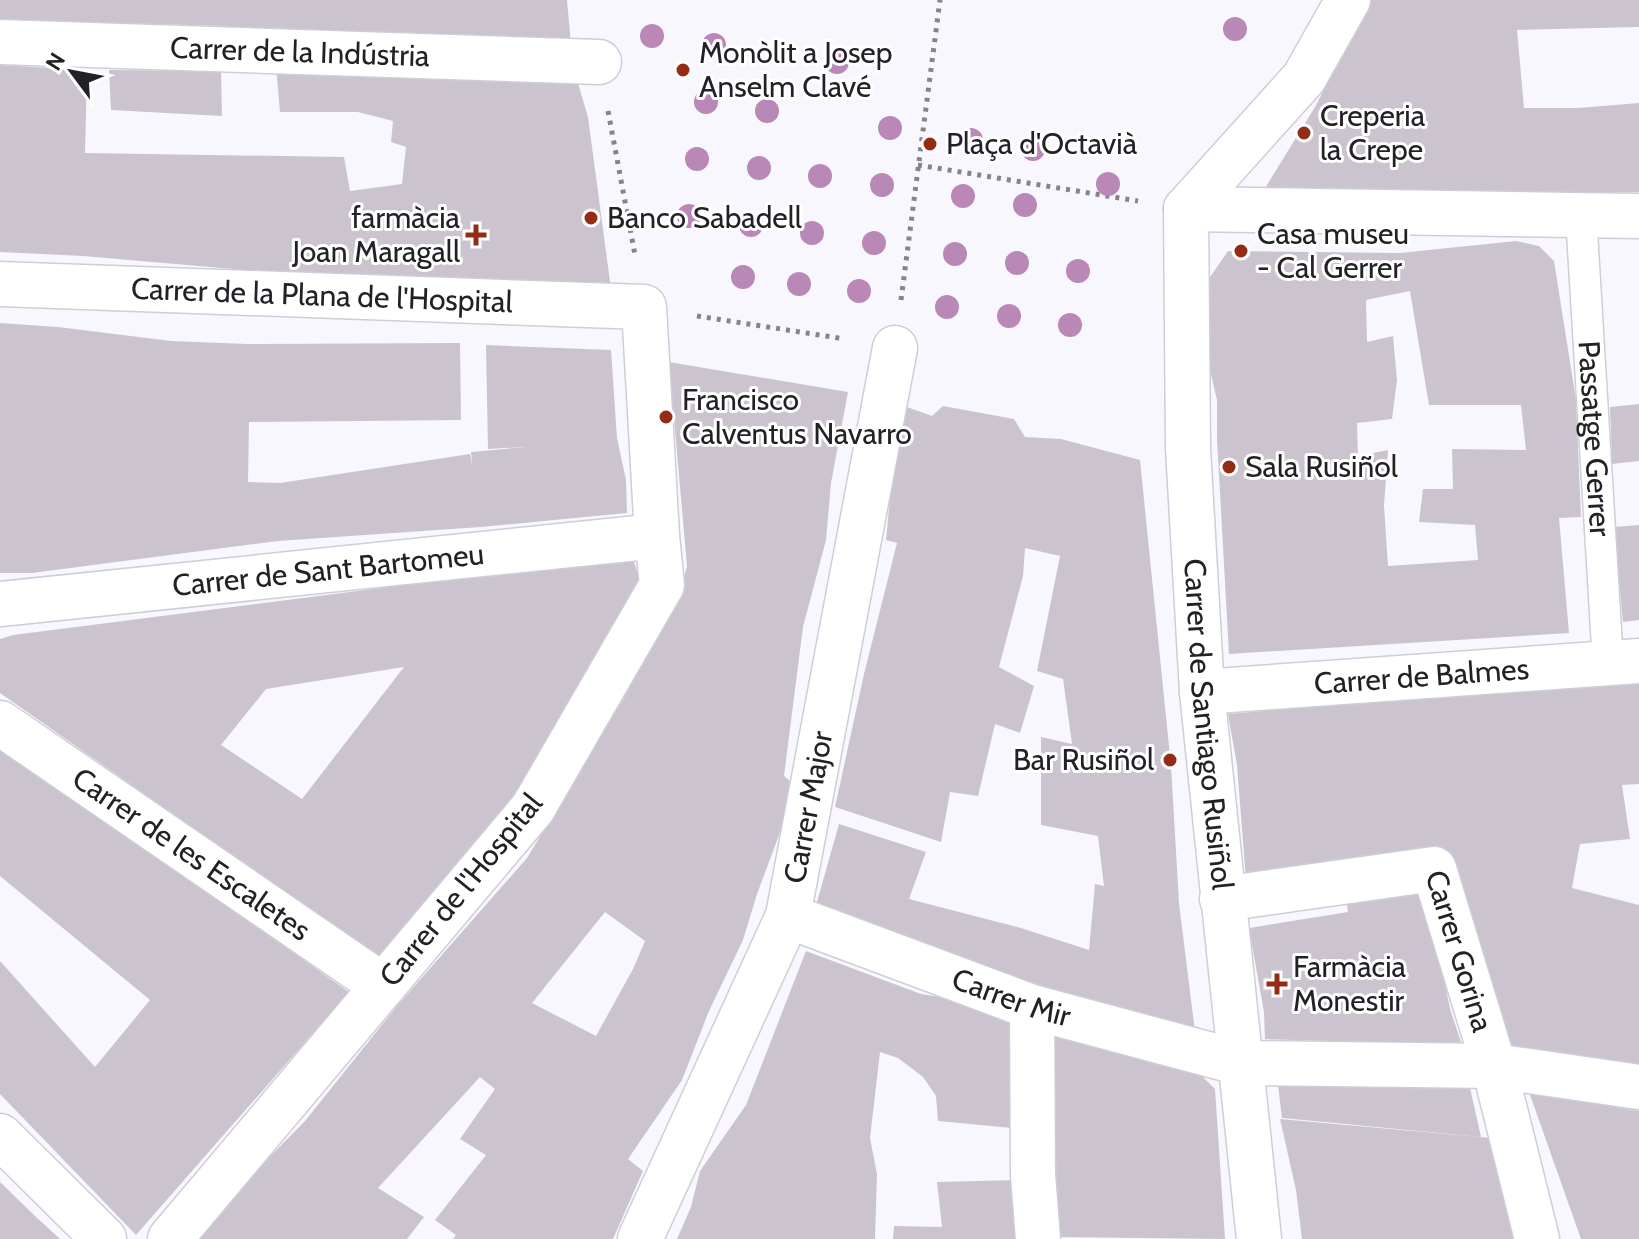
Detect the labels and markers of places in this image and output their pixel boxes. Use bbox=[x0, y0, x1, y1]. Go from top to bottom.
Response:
place label: Monòlit a Josep Anselm Clavé bbox=[699, 34, 892, 105]
marker: Monòlit a Josep Anselm Clavé bbox=[674, 61, 692, 79]
place label: Creperia la Crepe bbox=[1320, 97, 1426, 168]
marker: Creperia la Crepe bbox=[1295, 124, 1313, 142]
place label: Plaça d'Octavià bbox=[946, 125, 1138, 162]
marker: Plaça d'Octavià bbox=[921, 135, 939, 153]
place label: farmàcia Joan Maragall bbox=[292, 199, 461, 270]
place label: Banco Sabadell bbox=[607, 199, 802, 236]
marker: Banco Sabadell bbox=[582, 209, 600, 227]
place label: Casa museu - Cal Gerrer bbox=[1257, 215, 1409, 286]
marker: farmàcia Joan Maragall bbox=[467, 226, 485, 244]
marker: Casa museu - Cal Gerrer bbox=[1232, 242, 1250, 260]
place label: Francisco Calventus Navarro bbox=[682, 381, 912, 452]
marker: Francisco Calventus Navarro bbox=[657, 408, 675, 426]
place label: Sala Rusiñol bbox=[1245, 448, 1398, 485]
marker: Sala Rusiñol bbox=[1220, 458, 1238, 476]
place label: Bar Rusiñol bbox=[1013, 741, 1154, 778]
marker: Bar Rusiñol bbox=[1161, 751, 1179, 769]
place label: Farmàcia Monestir bbox=[1293, 948, 1407, 1019]
marker: Farmàcia Monestir bbox=[1268, 975, 1286, 993]

